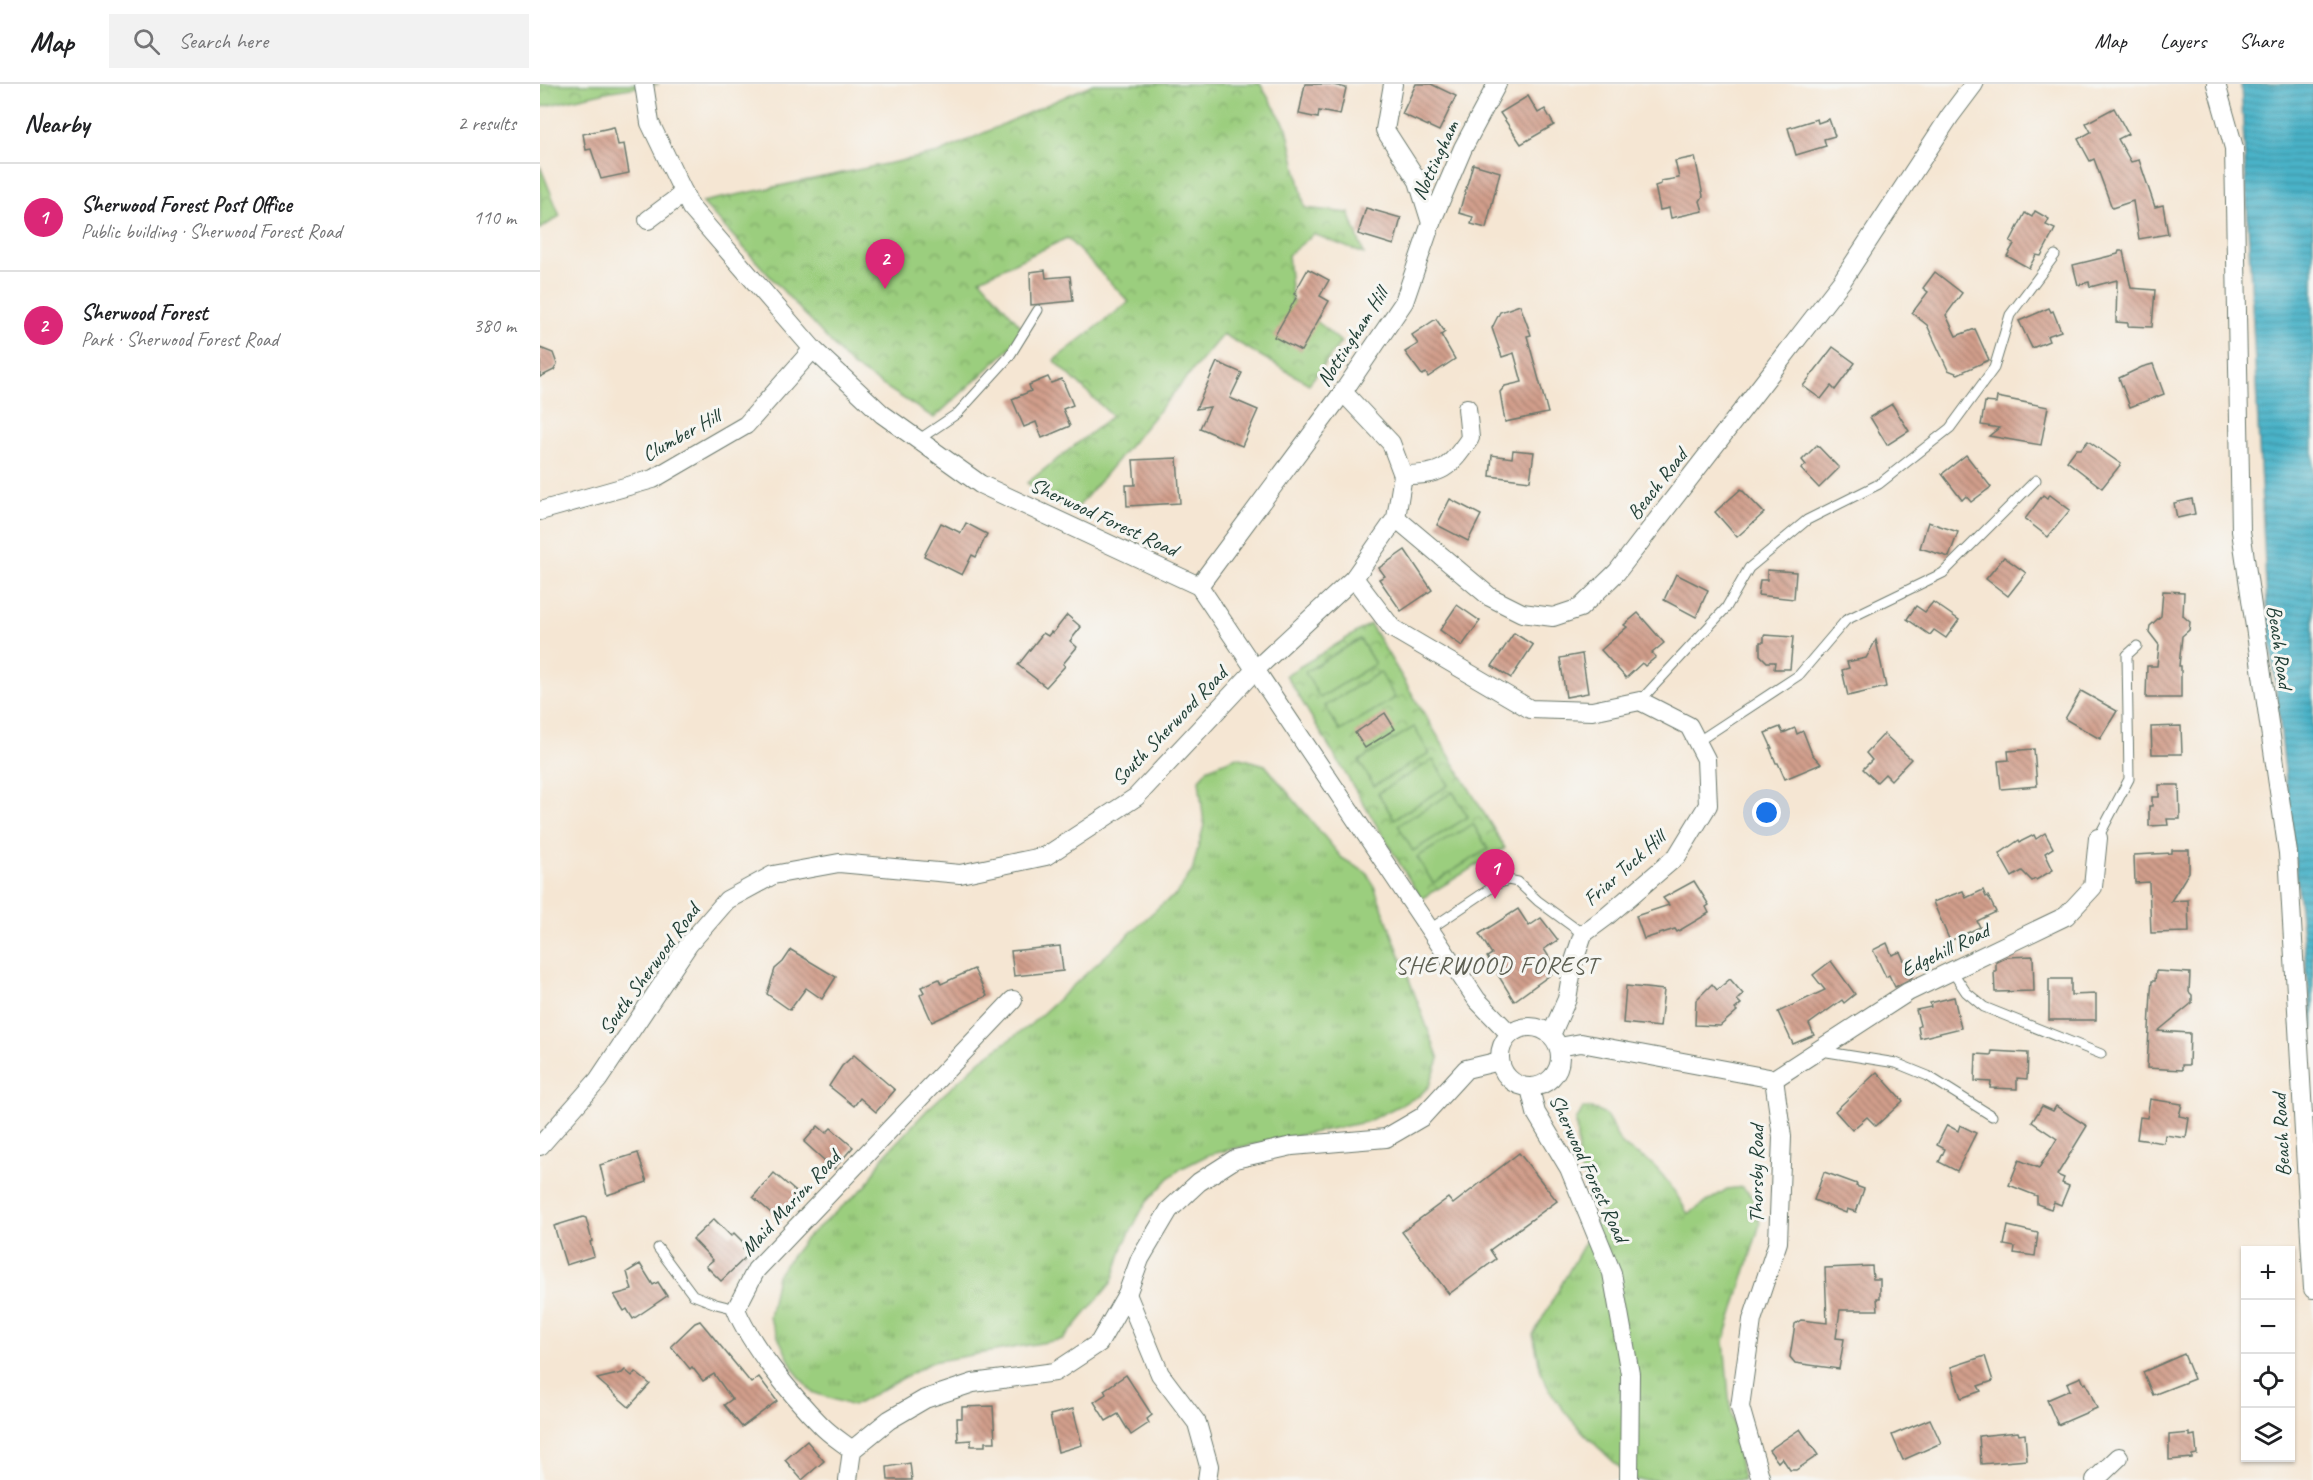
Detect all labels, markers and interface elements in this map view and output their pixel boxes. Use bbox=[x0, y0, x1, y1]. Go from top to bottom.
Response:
search box bbox=[109, 14, 529, 68]
text: Map bbox=[30, 24, 73, 59]
icon: search bbox=[130, 25, 163, 58]
text: Search here bbox=[178, 27, 268, 55]
text: Map bbox=[2094, 28, 2127, 54]
text: Layers bbox=[2160, 28, 2206, 54]
text: Share bbox=[2239, 28, 2283, 54]
text: Nearby bbox=[24, 107, 89, 140]
text: 2 results bbox=[457, 111, 516, 136]
street label: Nottingham bbox=[1405, 115, 1465, 204]
text: Sherwood Forest Post Office bbox=[81, 191, 292, 219]
text: 1 bbox=[39, 205, 48, 230]
text: 110 m bbox=[473, 205, 516, 230]
text: Public building · Sherwood Forest Road bbox=[81, 219, 342, 244]
pin: 2 bbox=[866, 240, 904, 289]
street label: Nottingham Hill bbox=[1310, 280, 1395, 391]
text: Sherwood Forest bbox=[81, 299, 208, 327]
text: 2 bbox=[39, 313, 48, 338]
text: 380 m bbox=[473, 313, 516, 338]
text: Park · Sherwood Forest Road bbox=[81, 327, 278, 352]
street label: Clumber Hill bbox=[637, 401, 728, 467]
street label: Beach Road bbox=[1621, 441, 1695, 525]
street label: Sherwood Forest Road bbox=[1026, 471, 1185, 564]
street label: Beach Road bbox=[2261, 604, 2299, 693]
street label: South Sherwood Road bbox=[1106, 658, 1235, 791]
your location bbox=[1752, 798, 1781, 827]
street label: Friar Tuck Hill bbox=[1578, 822, 1673, 911]
pin: 1 bbox=[1476, 850, 1514, 899]
street label: South Sherwood Road bbox=[593, 895, 708, 1040]
street label: Edgehill Road bbox=[1897, 916, 1996, 983]
district label: SHERWOOD FOREST bbox=[1395, 950, 1602, 980]
street label: Sherwood Forest Road bbox=[1543, 1090, 1636, 1249]
street label: Beach Road bbox=[2266, 1090, 2296, 1177]
street label: Thorsby Road bbox=[1743, 1122, 1769, 1223]
street label: Maid Marion Road bbox=[735, 1142, 848, 1261]
map controls bbox=[2241, 1246, 2295, 1462]
button: + bbox=[2241, 1246, 2295, 1300]
button: − bbox=[2241, 1300, 2295, 1354]
button: locate bbox=[2241, 1354, 2295, 1408]
button: layers bbox=[2241, 1408, 2295, 1462]

